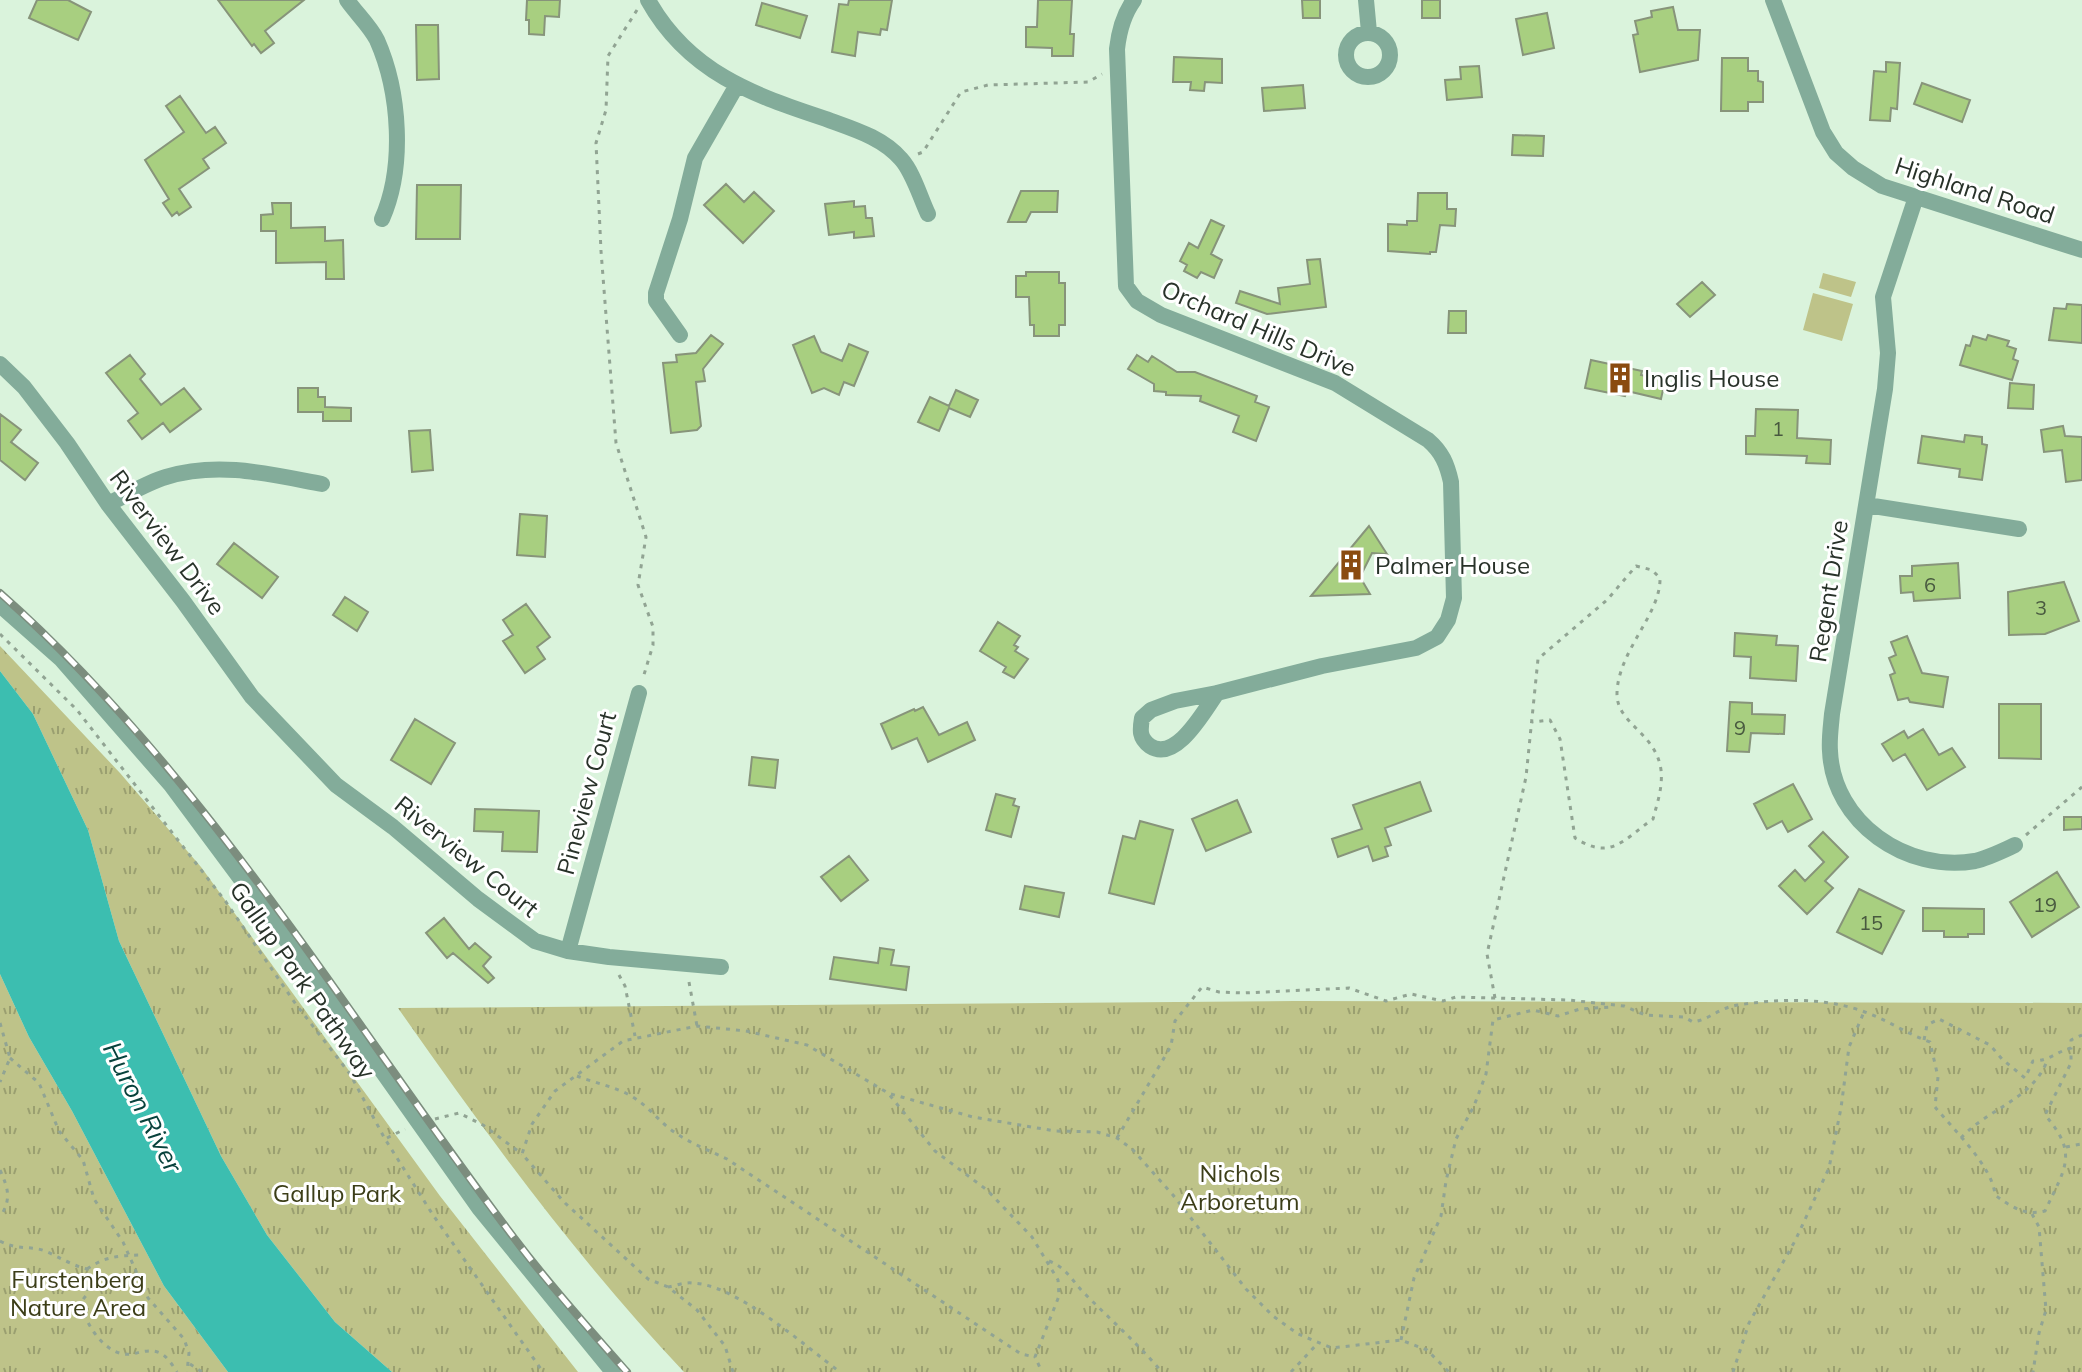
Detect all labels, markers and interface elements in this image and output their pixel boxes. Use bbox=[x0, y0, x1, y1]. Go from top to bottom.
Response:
street label: Highland Road bbox=[1891, 150, 2059, 230]
street label: Orchard Hills Drive bbox=[1157, 273, 1361, 383]
building icon: Inglis House bbox=[1603, 361, 1637, 395]
place label: Inglis House bbox=[1644, 363, 1779, 393]
house number: 1 bbox=[1772, 416, 1784, 441]
street label: Riverview Drive bbox=[104, 464, 232, 620]
street label: Regent Drive bbox=[1802, 518, 1854, 664]
building icon: Palmer House bbox=[1334, 548, 1368, 582]
place label: Palmer House bbox=[1375, 550, 1530, 580]
house number: 6 bbox=[1924, 572, 1936, 597]
house number: 3 bbox=[2035, 595, 2047, 620]
street label: Pineview Court bbox=[550, 708, 622, 878]
house number: 9 bbox=[1734, 715, 1746, 740]
street label: Riverview Court bbox=[389, 789, 545, 923]
street label: Gallup Park Pathway bbox=[224, 876, 383, 1085]
house number: 19 bbox=[2033, 892, 2057, 917]
house number: 15 bbox=[1859, 910, 1883, 935]
water label: Huron River bbox=[96, 1036, 191, 1179]
park label: Nichols Arboretum bbox=[1180, 1158, 1300, 1216]
park label: Gallup Park bbox=[273, 1178, 402, 1208]
park label: Furstenberg Nature Area bbox=[10, 1264, 146, 1322]

